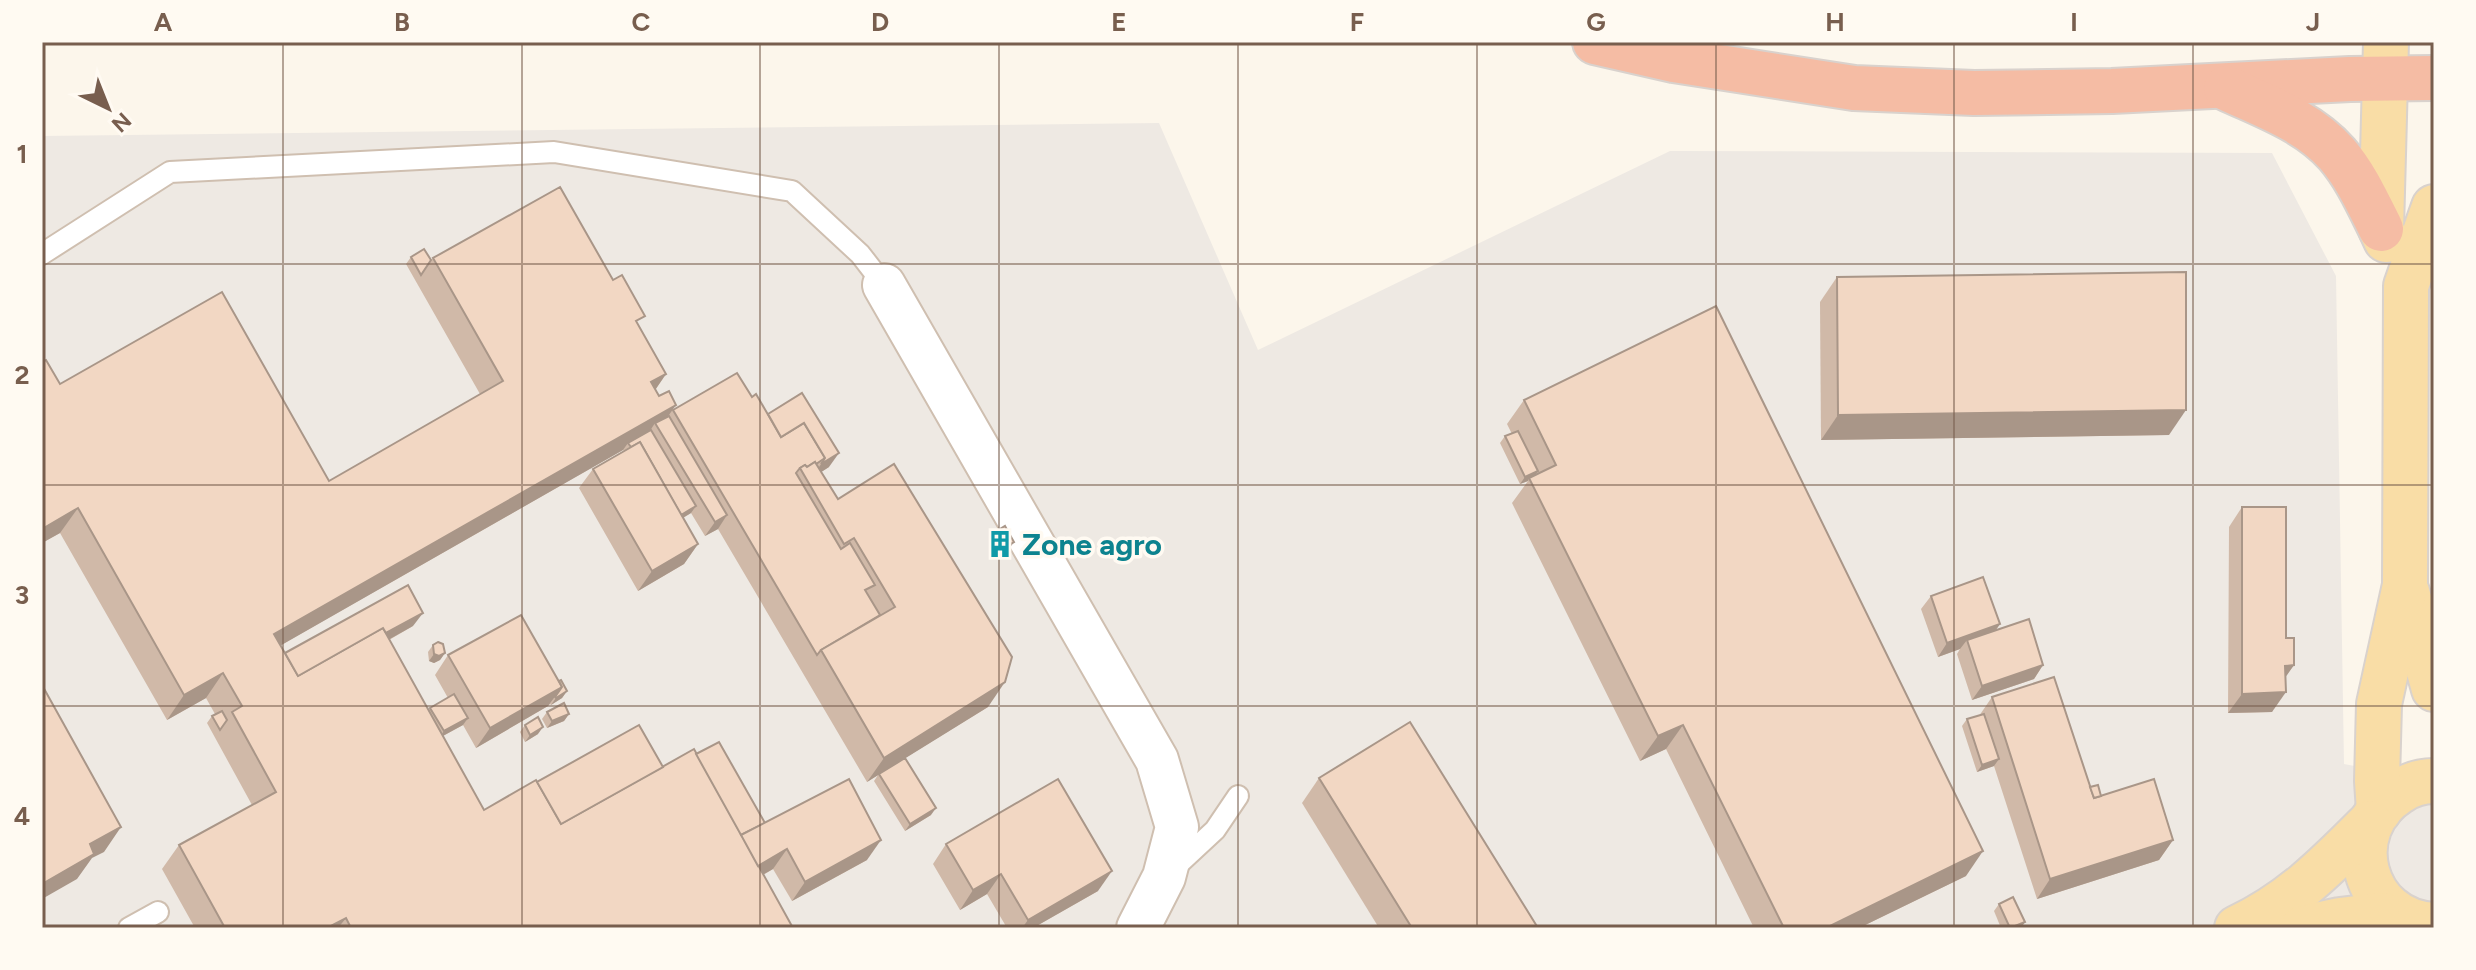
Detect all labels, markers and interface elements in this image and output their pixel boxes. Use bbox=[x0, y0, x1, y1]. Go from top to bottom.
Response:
text: A bbox=[154, 6, 173, 38]
text: B bbox=[394, 6, 410, 38]
text: C bbox=[632, 6, 651, 38]
text: D bbox=[871, 6, 889, 38]
text: E bbox=[1111, 6, 1127, 38]
text: F bbox=[1350, 6, 1364, 38]
text: G bbox=[1586, 6, 1606, 38]
text: H bbox=[1825, 6, 1845, 38]
text: I bbox=[2070, 6, 2078, 38]
text: J bbox=[2306, 6, 2320, 38]
north arrow bbox=[68, 68, 148, 148]
text: N bbox=[106, 107, 137, 138]
text: 1 bbox=[17, 138, 27, 170]
text: 2 bbox=[14, 359, 30, 391]
place label: Zone agro bbox=[1022, 526, 1162, 563]
building icon: Zone agro bbox=[985, 529, 1015, 559]
text: 3 bbox=[15, 579, 29, 611]
text: 4 bbox=[14, 800, 30, 832]

